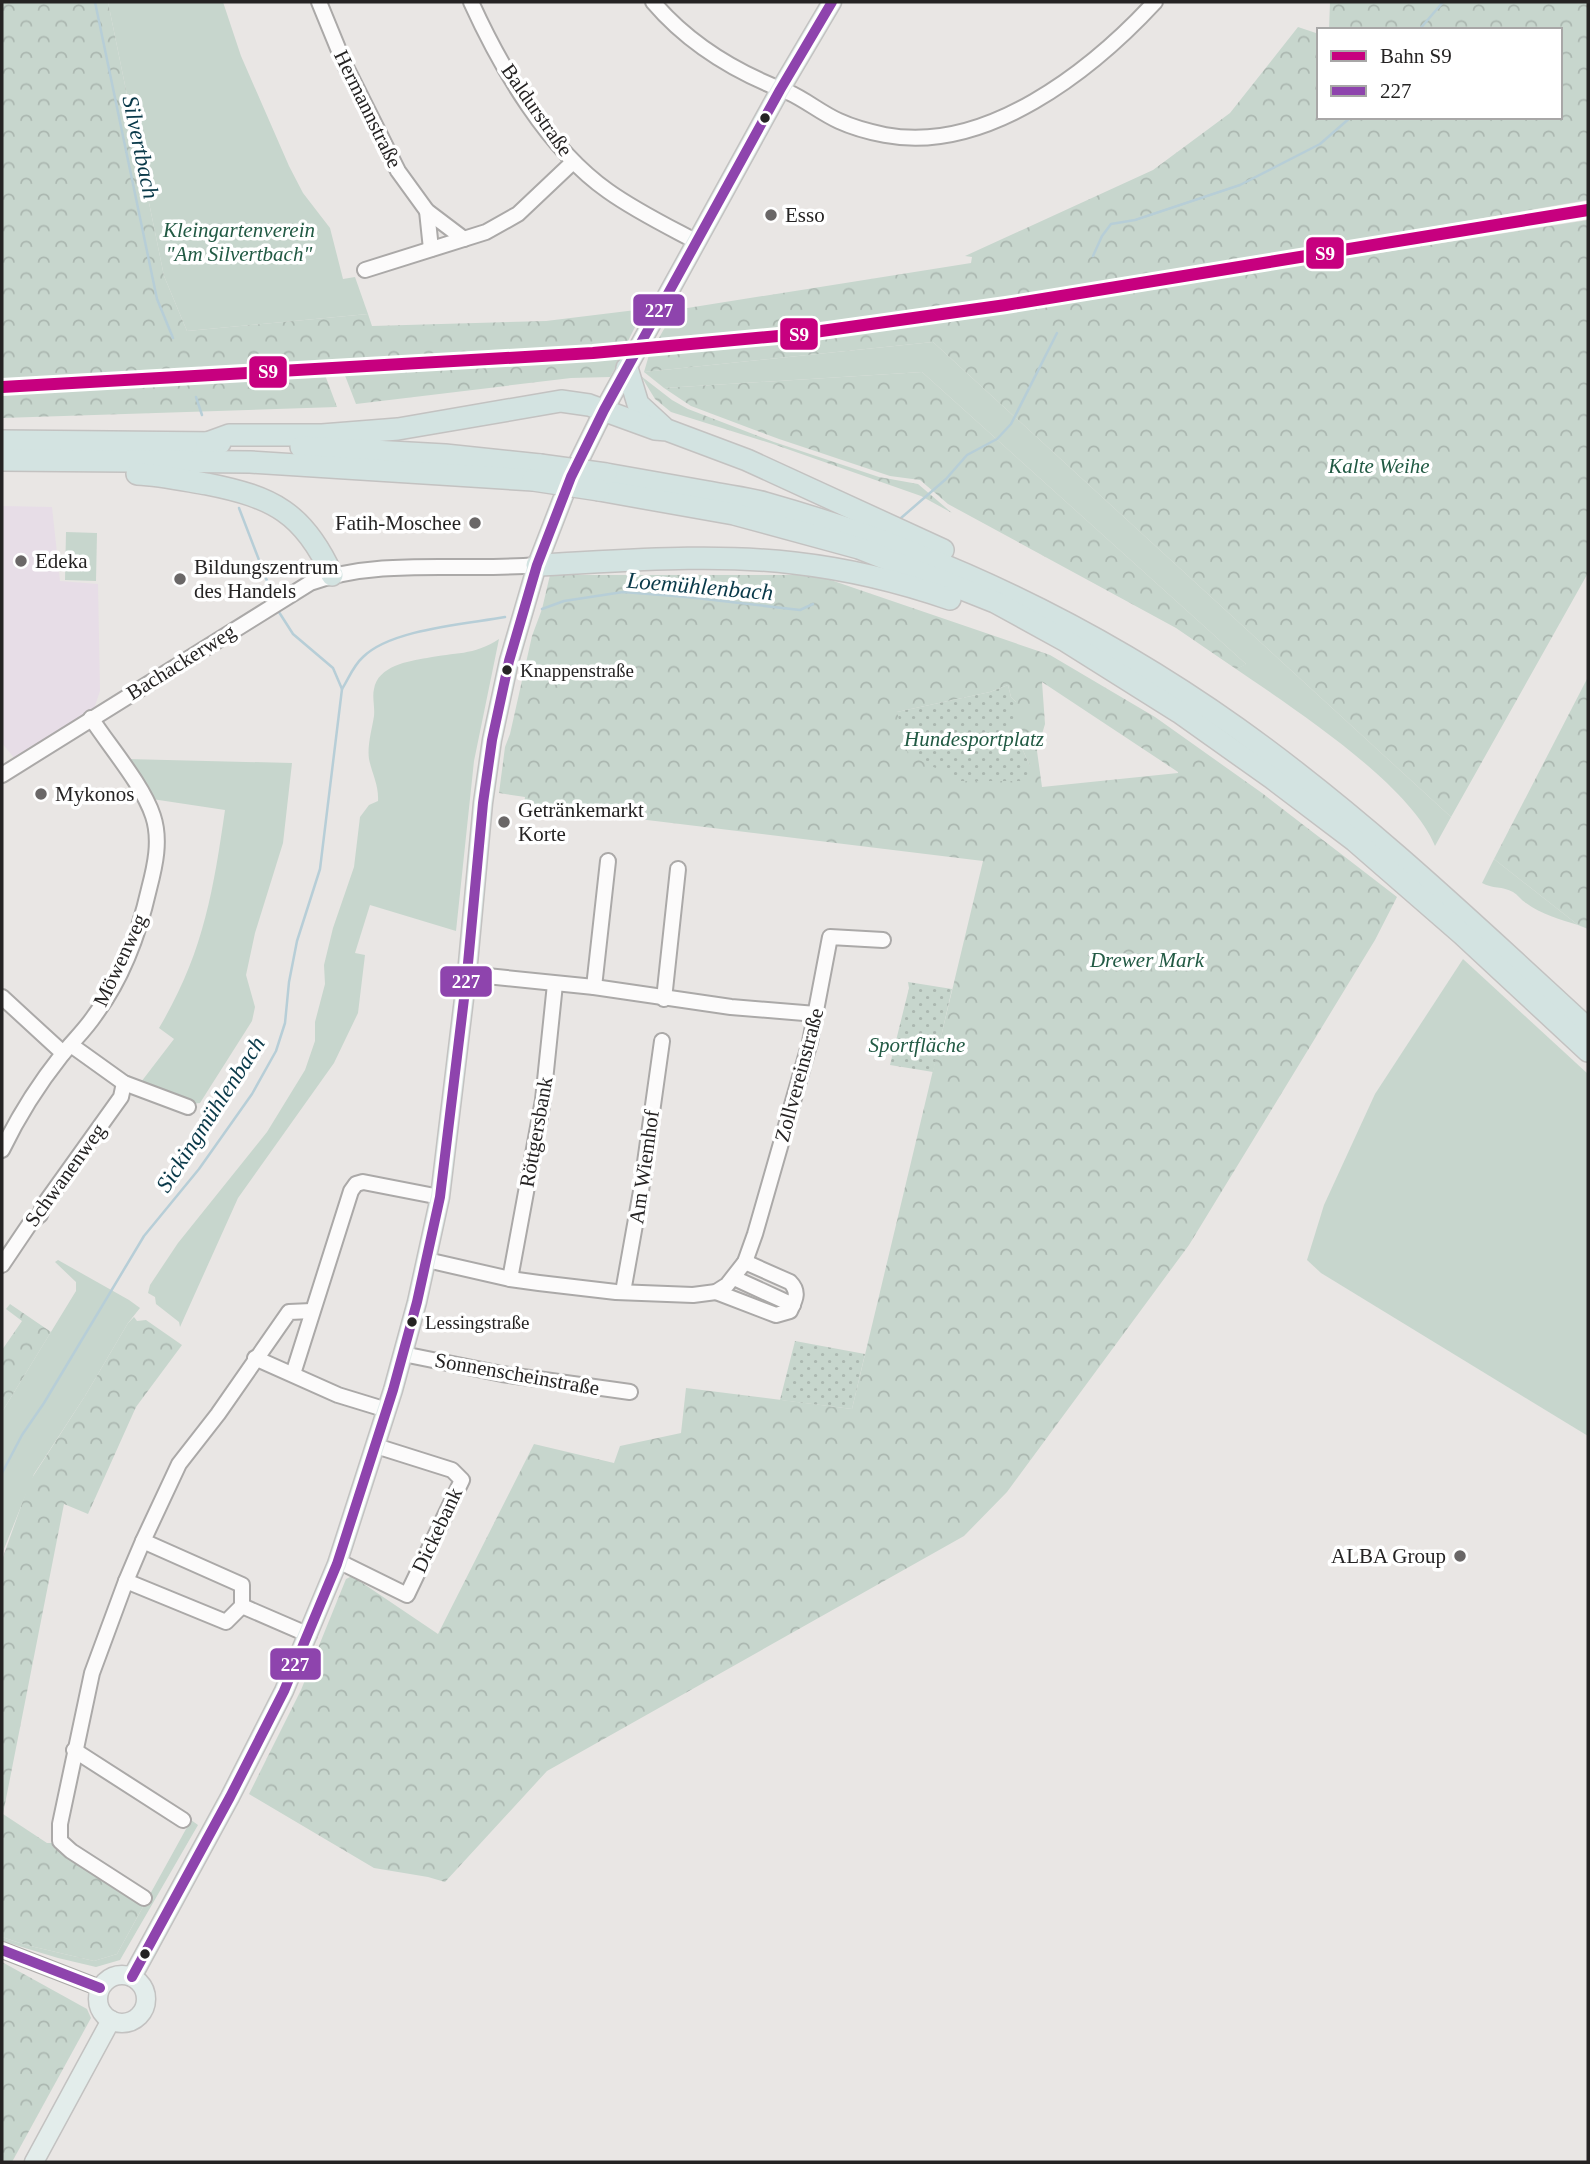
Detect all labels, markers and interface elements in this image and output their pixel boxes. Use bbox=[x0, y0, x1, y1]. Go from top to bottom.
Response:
legend bbox=[1317, 28, 1562, 119]
text: Bahn S9 bbox=[1380, 44, 1452, 68]
street label: Hermannstraße bbox=[329, 46, 407, 172]
street label: Baldurstraße bbox=[496, 59, 578, 161]
text: 227 bbox=[1380, 79, 1412, 103]
water label: Silvertbach bbox=[117, 93, 164, 201]
unlabelled marker bbox=[758, 111, 772, 125]
place label: Esso bbox=[785, 203, 825, 227]
marker: Esso bbox=[763, 207, 779, 223]
park label: Kleingartenverein "Am Silvertbach" bbox=[162, 218, 315, 266]
line badge: S9 bbox=[1305, 236, 1345, 270]
text: S9 bbox=[1315, 243, 1335, 264]
line badge: 227 bbox=[632, 293, 686, 327]
text: 227 bbox=[645, 300, 674, 321]
line badge: S9 bbox=[779, 317, 819, 351]
text: S9 bbox=[789, 324, 809, 345]
line badge: S9 bbox=[248, 355, 288, 389]
text: S9 bbox=[258, 361, 278, 382]
park label: Kalte Weihe bbox=[1327, 454, 1430, 478]
place label: Fatih-Moschee bbox=[335, 511, 461, 535]
marker: Fatih-Moschee bbox=[467, 515, 483, 531]
place label: Edeka bbox=[35, 549, 88, 573]
marker: Edeka bbox=[13, 553, 29, 569]
place label: Bildungszentrum des Handels bbox=[194, 555, 339, 603]
water label: Loemühlenbach bbox=[625, 568, 774, 605]
marker: Bildungszentrum des Handels bbox=[172, 571, 188, 587]
street label: Bachackerweg bbox=[122, 619, 240, 705]
place label: Knappenstraße bbox=[520, 660, 634, 681]
marker: Knappenstraße bbox=[500, 663, 514, 677]
park label: Hundesportplatz bbox=[903, 727, 1044, 751]
place label: Mykonos bbox=[55, 782, 134, 806]
marker: Mykonos bbox=[33, 786, 49, 802]
place label: Getränkemarkt Korte bbox=[518, 798, 644, 846]
marker: Getränkemarkt Korte bbox=[496, 814, 512, 830]
street label: Möwenweg bbox=[88, 910, 152, 1010]
park label: Drewer Mark bbox=[1089, 948, 1205, 972]
line badge: 227 bbox=[439, 965, 493, 998]
text: 227 bbox=[452, 971, 481, 992]
street label: Zollvereinstraße bbox=[770, 1005, 828, 1145]
water label: Sickingmühlenbach bbox=[151, 1032, 270, 1197]
park label: Sportfläche bbox=[869, 1033, 965, 1057]
street label: Röttgersbank bbox=[514, 1074, 558, 1189]
street label: Am Wiemhof bbox=[624, 1108, 664, 1226]
street label: Schwanenweg bbox=[20, 1118, 111, 1231]
place label: Lessingstraße bbox=[425, 1312, 529, 1333]
marker: Lessingstraße bbox=[405, 1315, 419, 1329]
street label: Sonnenscheinstraße bbox=[433, 1348, 601, 1400]
street label: Dickebank bbox=[407, 1483, 467, 1576]
place label: ALBA Group bbox=[1331, 1544, 1446, 1568]
marker: ALBA Group bbox=[1452, 1548, 1468, 1564]
line badge: 227 bbox=[269, 1647, 322, 1681]
text: 227 bbox=[281, 1654, 310, 1675]
unlabelled marker bbox=[138, 1947, 152, 1961]

